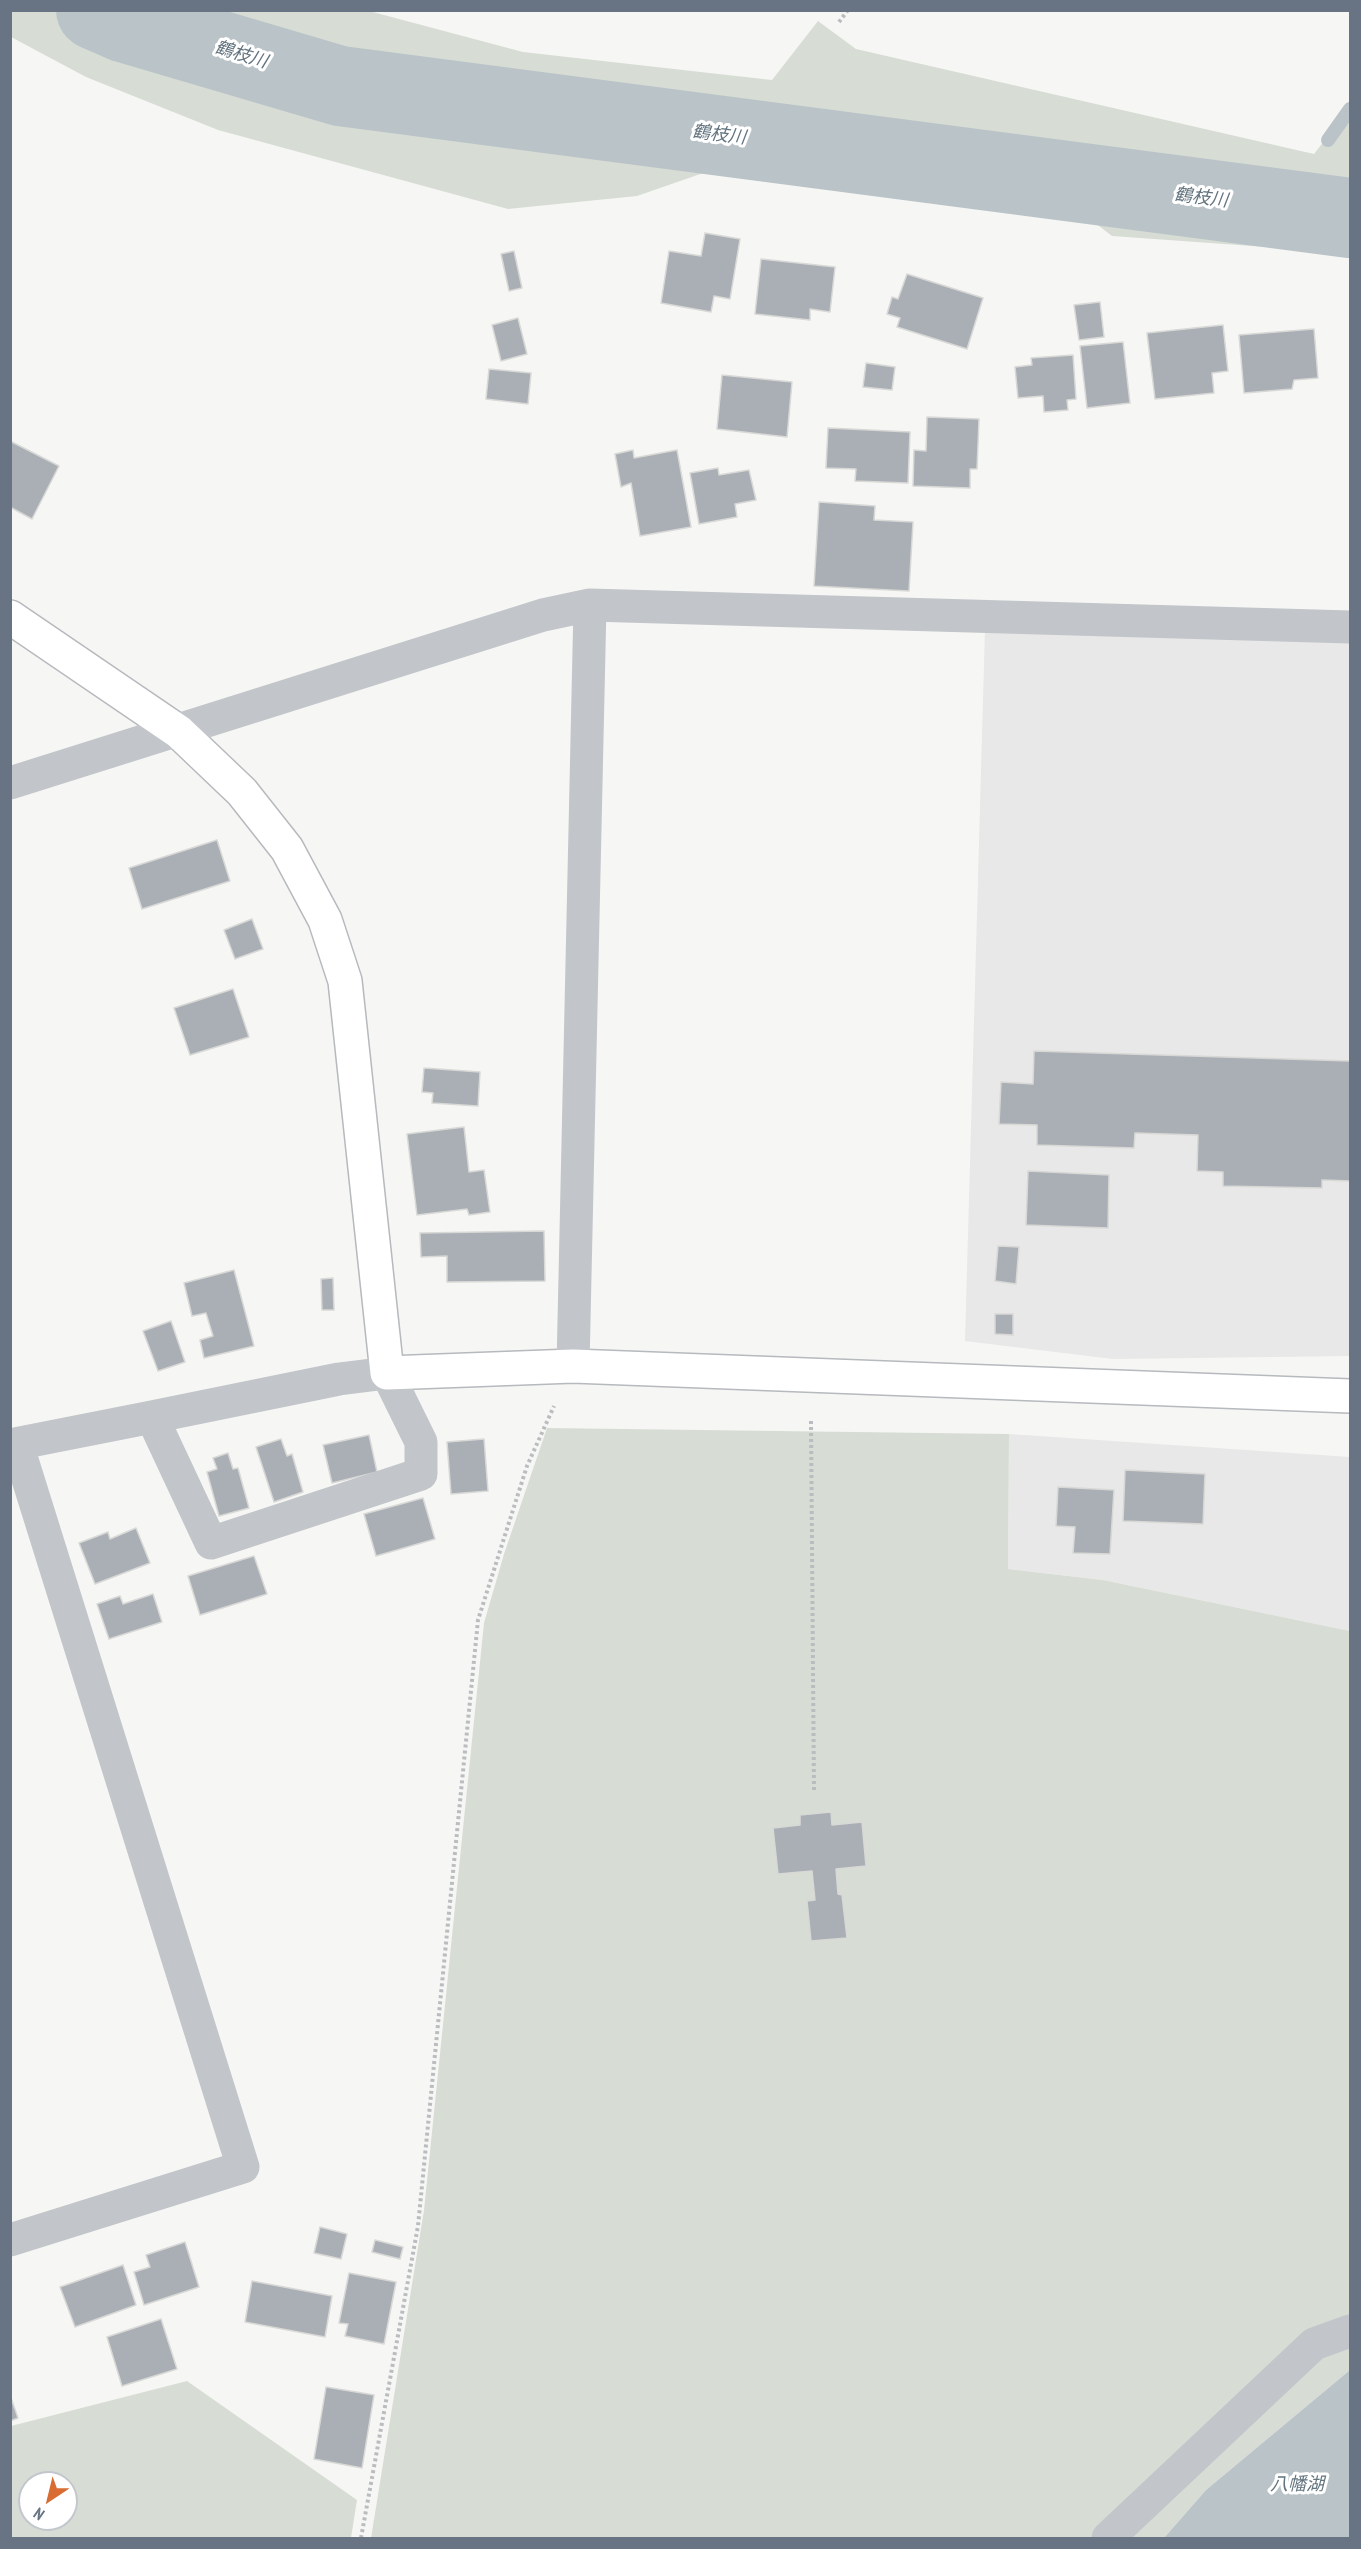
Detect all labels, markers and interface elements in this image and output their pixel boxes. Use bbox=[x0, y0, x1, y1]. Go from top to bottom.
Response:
water label: 鶴枝川 bbox=[212, 37, 270, 73]
water label: 鶴枝川 bbox=[691, 121, 747, 149]
water label: 鶴枝川 bbox=[1173, 184, 1229, 212]
north arrow bbox=[18, 2471, 78, 2531]
water label: 八幡湖 bbox=[1270, 2474, 1324, 2496]
text: N bbox=[30, 2503, 48, 2525]

